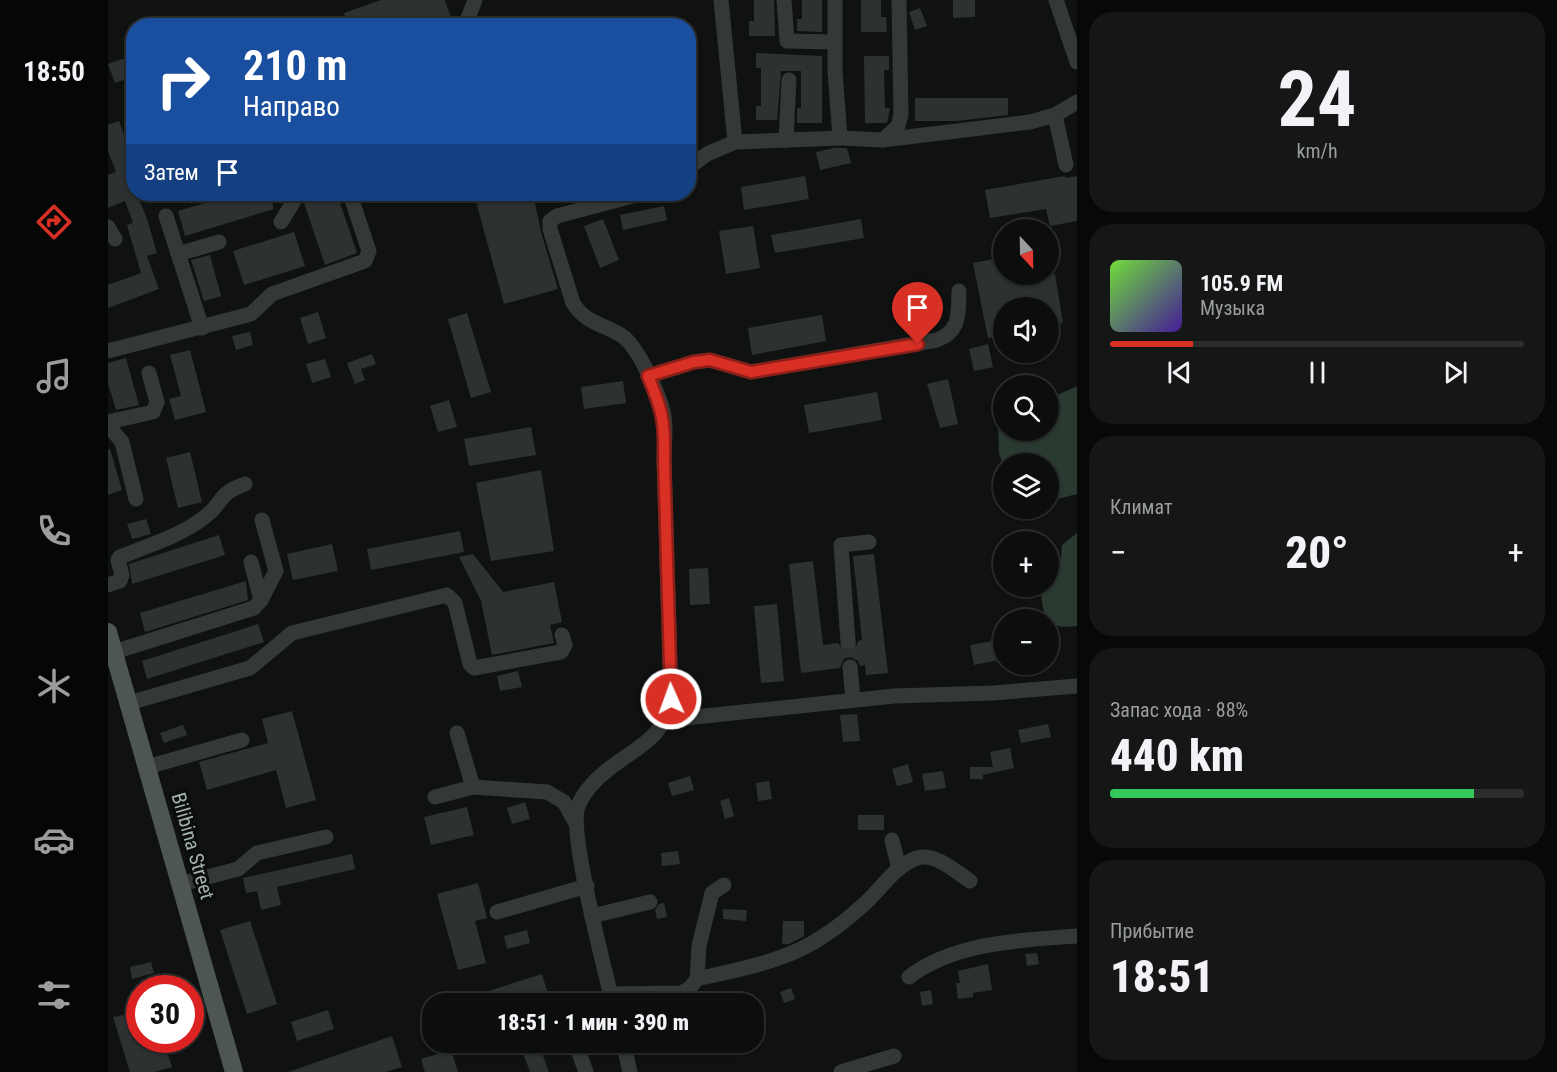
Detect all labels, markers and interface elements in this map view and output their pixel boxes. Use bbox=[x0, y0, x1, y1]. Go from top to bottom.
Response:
text: 210 m bbox=[243, 41, 348, 90]
icon: right bbox=[144, 42, 222, 120]
text: 24 bbox=[1278, 54, 1356, 145]
text: 18:50 bbox=[23, 56, 85, 88]
text: Направо bbox=[243, 91, 340, 123]
text: km/h bbox=[1296, 139, 1338, 163]
icon: arrive bbox=[211, 156, 244, 189]
text: Затем bbox=[144, 160, 199, 185]
icon: directions bbox=[33, 201, 75, 243]
north arrow bbox=[993, 219, 1059, 285]
map controls bbox=[993, 219, 1059, 675]
text: 105.9 FM bbox=[1200, 271, 1283, 296]
pin bbox=[892, 282, 943, 344]
icon: arrive bbox=[901, 291, 934, 324]
text: Музыка bbox=[1200, 296, 1265, 320]
button: sound bbox=[993, 297, 1059, 363]
icon: music bbox=[33, 355, 75, 397]
icon: previous bbox=[1163, 356, 1196, 389]
icon: pause bbox=[1301, 356, 1334, 389]
icon: next bbox=[1439, 356, 1472, 389]
button: search bbox=[993, 375, 1059, 441]
button: layers bbox=[993, 453, 1059, 519]
text: Климат bbox=[1110, 495, 1172, 519]
icon: phone bbox=[33, 510, 75, 552]
text: 20° bbox=[1285, 526, 1349, 579]
button: + bbox=[993, 531, 1059, 597]
text: − bbox=[1110, 533, 1127, 572]
text: + bbox=[1508, 533, 1524, 572]
button: − bbox=[993, 609, 1059, 675]
icon: climate bbox=[33, 665, 75, 707]
position arrow bbox=[639, 667, 703, 731]
text: Запас хода · 88% bbox=[1110, 698, 1248, 722]
text: 440 km bbox=[1110, 729, 1244, 782]
street label: Bilibina Street bbox=[166, 790, 220, 902]
icon: car bbox=[33, 819, 75, 861]
text: Прибытие bbox=[1110, 919, 1194, 943]
text: 18:51 bbox=[1110, 950, 1214, 1003]
icon: filters bbox=[33, 974, 75, 1016]
speed limit sign: 30 bbox=[126, 975, 204, 1053]
text: 18:51 · 1 мин · 390 m bbox=[497, 1010, 689, 1035]

